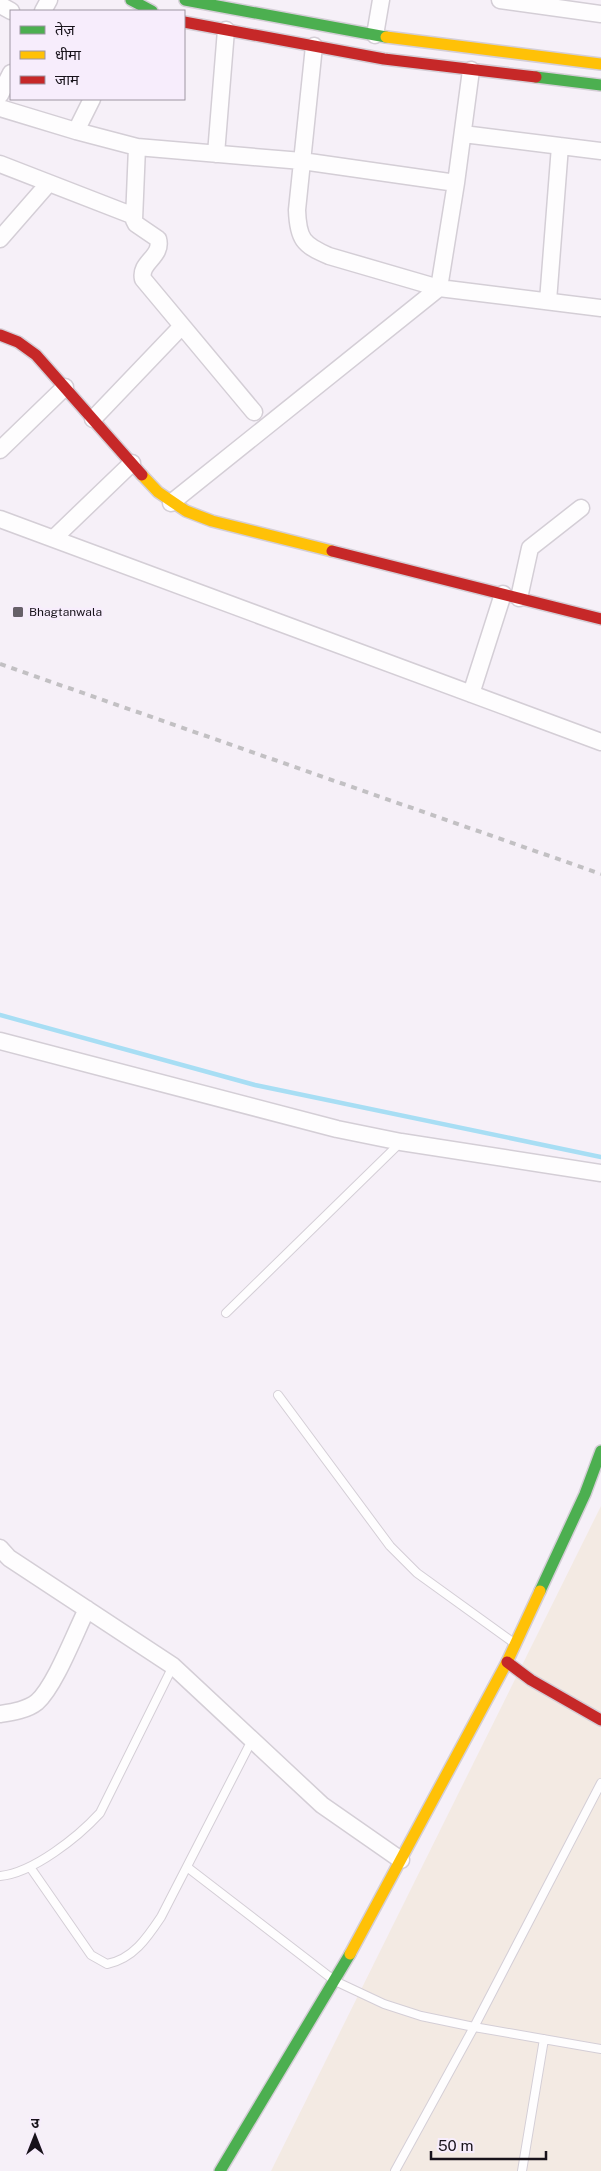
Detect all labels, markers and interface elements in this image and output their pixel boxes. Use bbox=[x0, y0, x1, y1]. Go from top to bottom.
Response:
legend bbox=[10, 10, 185, 100]
text: तेज़ bbox=[55, 21, 76, 38]
text: धीमा bbox=[55, 46, 82, 63]
text: जाम bbox=[55, 71, 80, 88]
marker: Bhagtanwala bbox=[11, 605, 25, 619]
place label: Bhagtanwala bbox=[29, 605, 102, 619]
north arrow bbox=[10, 2111, 60, 2161]
text: उ bbox=[31, 2115, 40, 2131]
scale bar bbox=[431, 2128, 546, 2160]
text: 50 m bbox=[438, 2137, 473, 2154]

